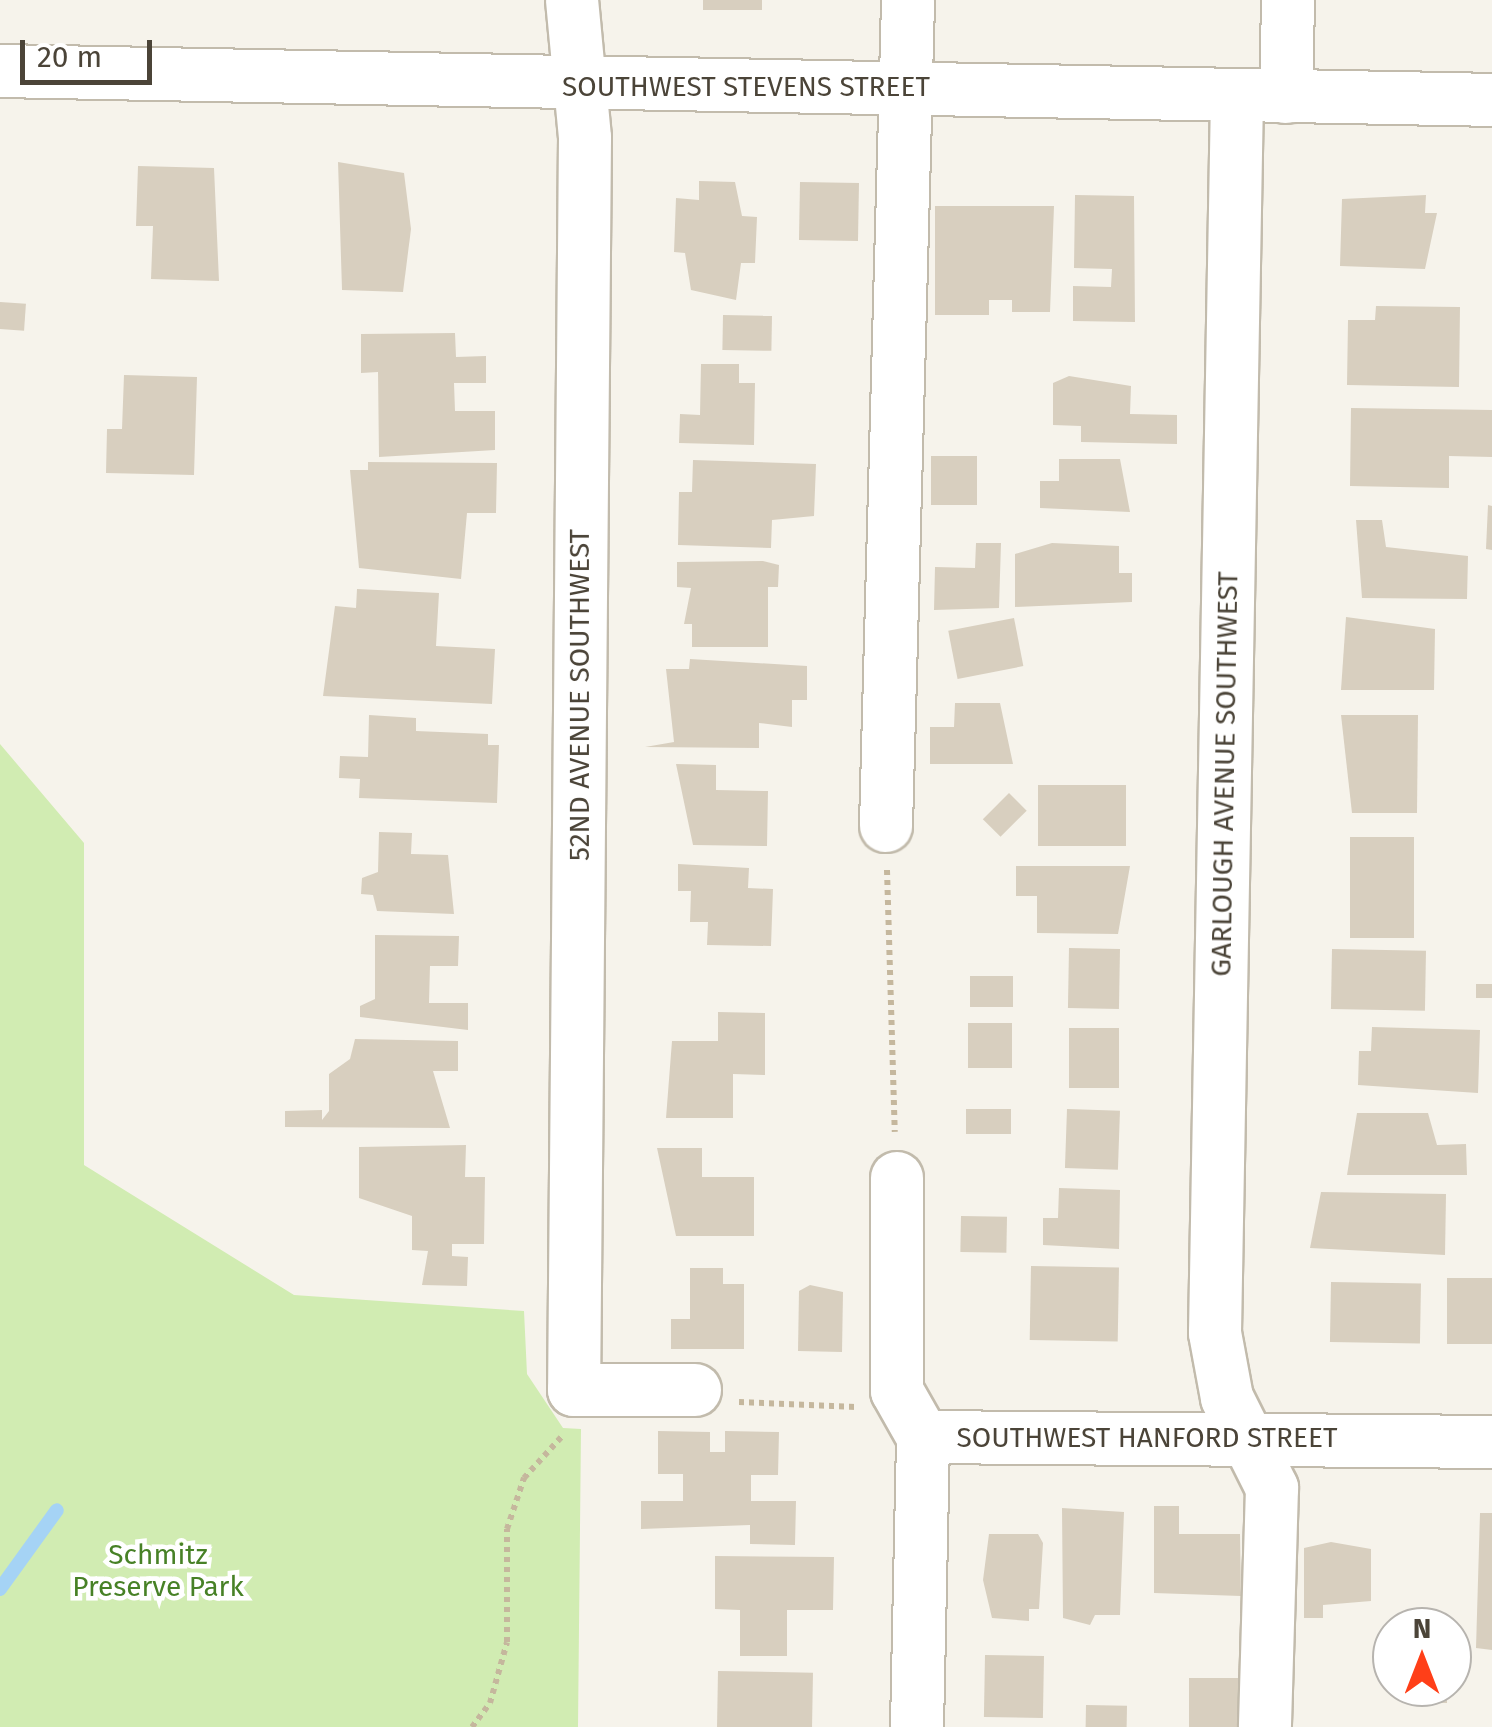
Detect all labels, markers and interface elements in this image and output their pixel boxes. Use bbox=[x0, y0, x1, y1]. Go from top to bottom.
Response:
scale bar bbox=[25, 20, 158, 82]
text: 20 m bbox=[37, 39, 102, 75]
street label: SOUTHWEST STEVENS STREET bbox=[562, 70, 930, 104]
street label: 52ND AVENUE SOUTHWEST bbox=[563, 529, 597, 861]
street label: GARLOUGH AVENUE SOUTHWEST bbox=[1205, 571, 1245, 977]
street label: SOUTHWEST HANFORD STREET bbox=[957, 1421, 1337, 1455]
park label: Schmitz Preserve Park bbox=[72, 1538, 244, 1604]
north arrow bbox=[1372, 1607, 1472, 1707]
text: N bbox=[1413, 1612, 1431, 1645]

